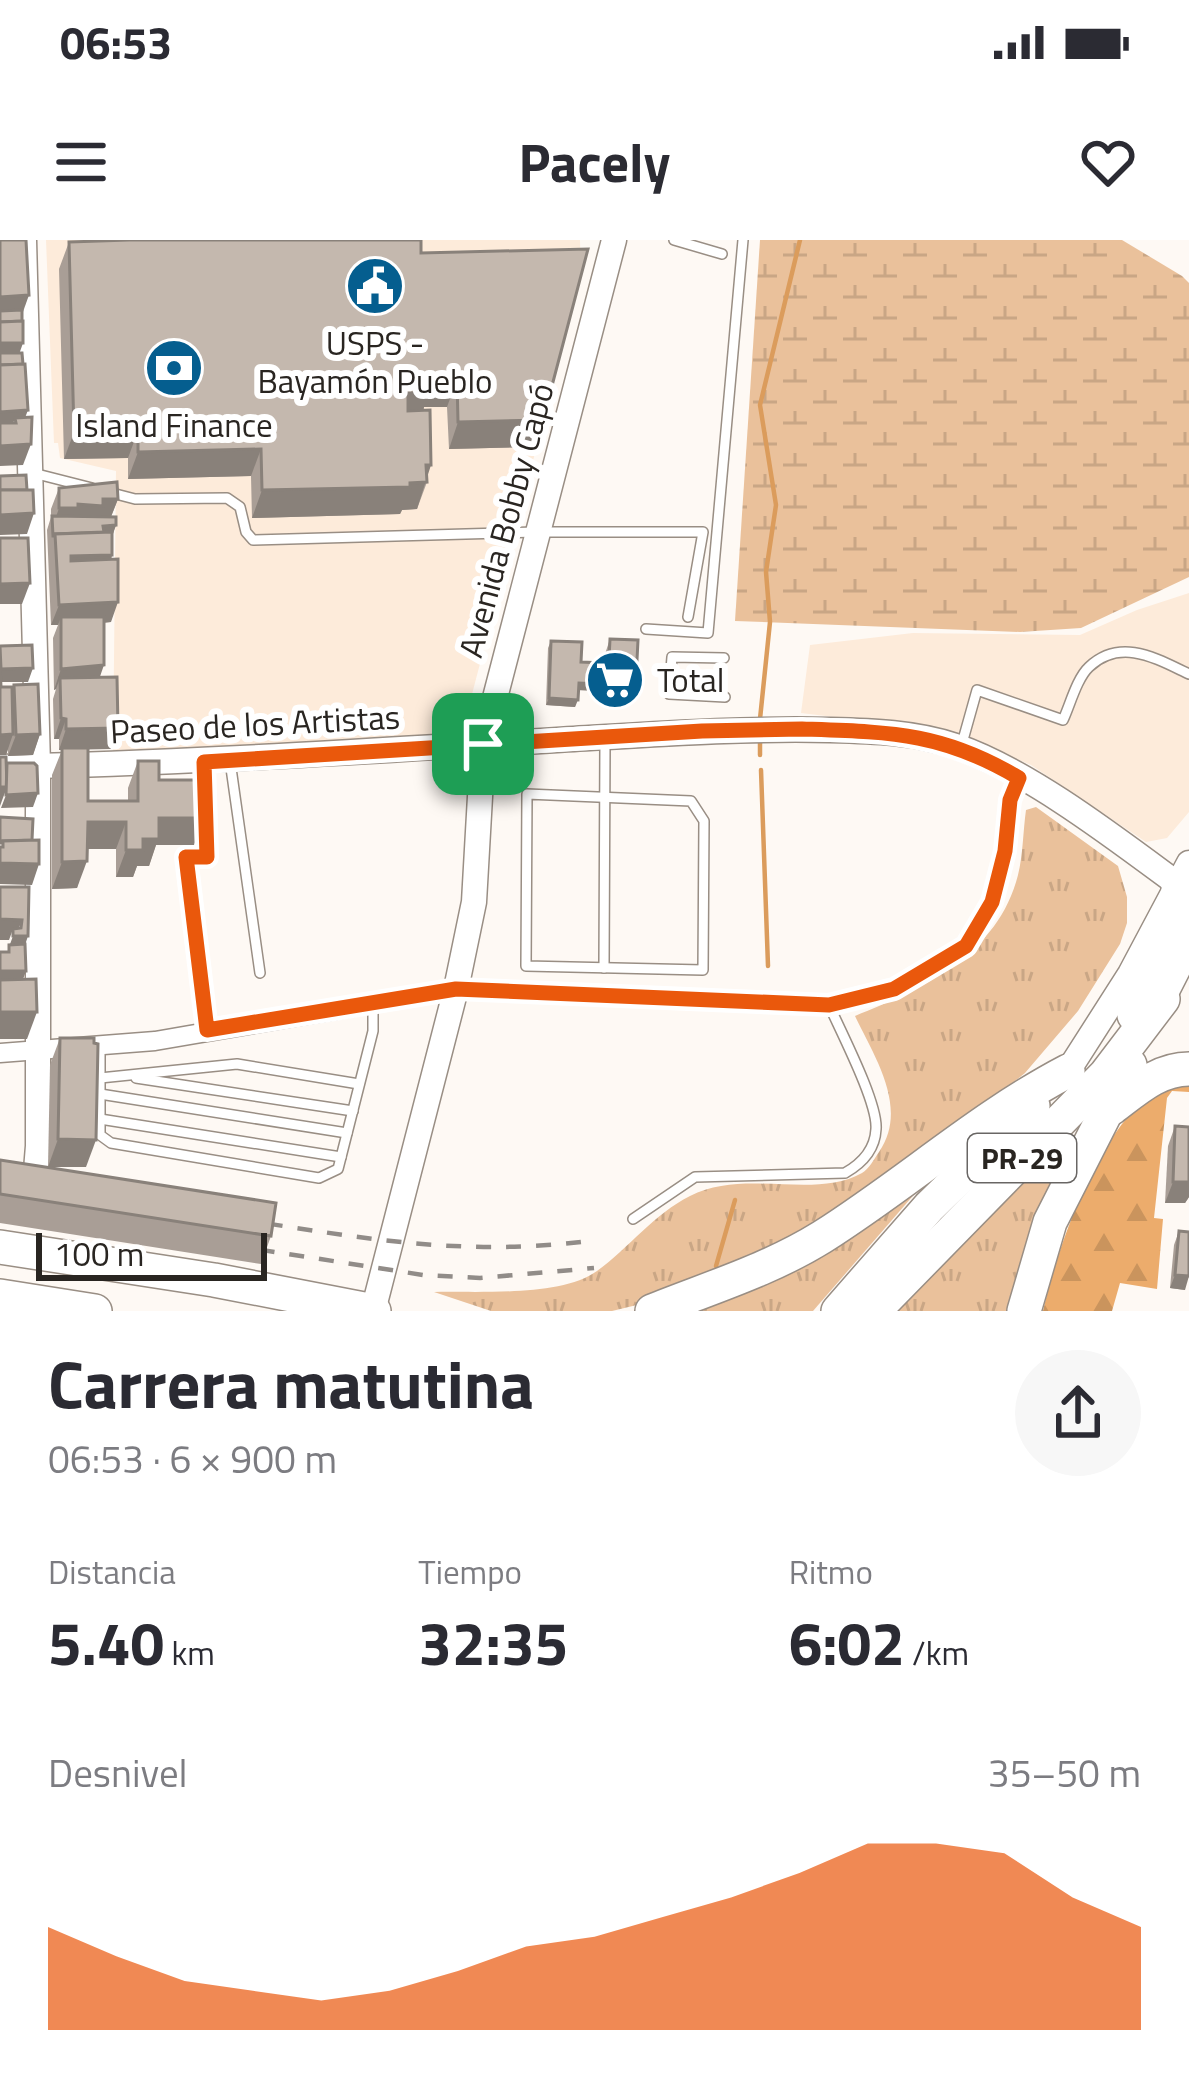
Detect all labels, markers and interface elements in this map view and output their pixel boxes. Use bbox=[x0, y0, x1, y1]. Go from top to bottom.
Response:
text: 06:53 bbox=[60, 8, 172, 76]
text: Pacely bbox=[518, 121, 671, 203]
icon: menu bbox=[48, 129, 114, 195]
icon: heart bbox=[1075, 129, 1141, 195]
public building icon: USPS - Bayamón Pueblo bbox=[344, 255, 406, 317]
place label: USPS - Bayamón Pueblo bbox=[257, 318, 493, 406]
bank icon: Island Finance bbox=[143, 337, 205, 399]
street label: Avenida Bobby Capó bbox=[445, 377, 567, 663]
place label: Island Finance bbox=[75, 400, 273, 450]
supermarket icon: Total bbox=[584, 649, 646, 711]
place label: Total bbox=[657, 655, 724, 705]
street label: Paseo de los Artistas bbox=[109, 691, 401, 757]
pin bbox=[432, 693, 534, 795]
icon: arrive bbox=[450, 711, 516, 777]
road number: PR-29 bbox=[968, 1134, 1076, 1182]
scale bar bbox=[36, 1227, 267, 1280]
text: 100 m bbox=[54, 1229, 144, 1279]
text: Carrera matutina bbox=[48, 1333, 534, 1434]
button: share bbox=[1015, 1350, 1141, 1476]
text: 06:53 · 6 × 900 m bbox=[48, 1429, 337, 1488]
text: Distancia bbox=[48, 1547, 176, 1597]
text: Tiempo bbox=[418, 1547, 522, 1597]
text: Ritmo bbox=[789, 1547, 873, 1597]
text: 5.40 bbox=[48, 1597, 164, 1688]
text: 32:35 bbox=[418, 1597, 568, 1688]
text: 6:02 bbox=[789, 1597, 905, 1688]
text: km bbox=[164, 1628, 215, 1678]
text: /km bbox=[905, 1628, 969, 1678]
text: Desnivel bbox=[48, 1743, 188, 1802]
text: 35–50 m bbox=[988, 1743, 1141, 1802]

